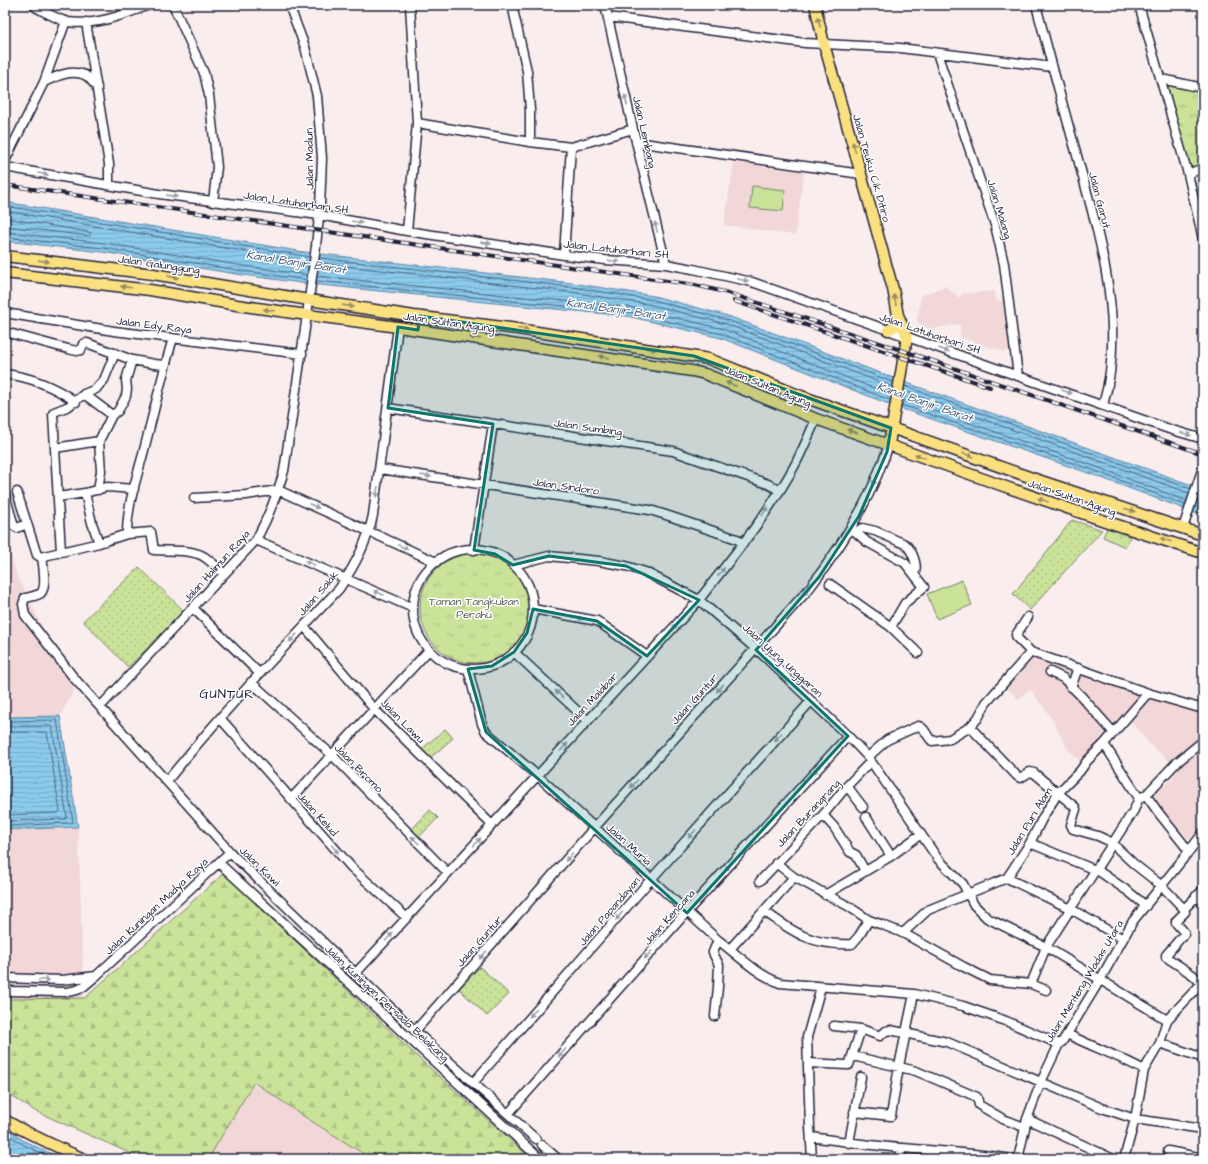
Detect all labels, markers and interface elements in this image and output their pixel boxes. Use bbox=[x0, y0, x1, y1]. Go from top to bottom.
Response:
one-way arrow bbox=[816, 16, 822, 28]
one-way arrow bbox=[623, 94, 629, 106]
street label: Jalan Lembang bbox=[628, 95, 660, 170]
street label: Jalan Teuku Cik Ditiro bbox=[849, 112, 894, 225]
street label: Jalan Madiun bbox=[301, 128, 318, 190]
one-way arrow bbox=[851, 141, 857, 153]
street label: Jalan Garut bbox=[1085, 170, 1114, 231]
one-way arrow bbox=[37, 171, 50, 177]
street label: Jalan Malang bbox=[982, 177, 1016, 242]
street label: Jalan Latuharhari SH bbox=[242, 188, 350, 217]
one-way arrow bbox=[165, 193, 178, 199]
one-way arrow bbox=[351, 219, 364, 225]
one-way arrow bbox=[653, 220, 659, 233]
street label: Jalan Latuharhari SH bbox=[562, 237, 670, 263]
one-way arrow bbox=[480, 240, 492, 246]
water label: Kanal Banjir Barat bbox=[245, 246, 348, 279]
street label: Jalan Galunggung bbox=[117, 251, 201, 279]
one-way arrow bbox=[38, 257, 50, 264]
one-way arrow bbox=[608, 258, 621, 264]
one-way arrow bbox=[166, 274, 179, 280]
one-way arrow bbox=[737, 277, 749, 283]
one-way arrow bbox=[120, 283, 133, 290]
water label: Kanal Banjir Barat bbox=[565, 294, 668, 325]
one-way arrow bbox=[892, 294, 898, 306]
one-way arrow bbox=[342, 303, 354, 309]
one-way arrow bbox=[262, 307, 275, 313]
street label: Jalan Sultan Agung bbox=[402, 309, 496, 337]
street label: Jalan Latuharhari SH bbox=[877, 309, 983, 358]
street label: Jalan Edy Raya bbox=[115, 313, 193, 339]
one-way arrow bbox=[516, 326, 529, 332]
one-way arrow bbox=[469, 335, 481, 341]
one-way arrow bbox=[645, 346, 657, 352]
one-way arrow bbox=[938, 347, 950, 353]
one-way arrow bbox=[598, 354, 610, 360]
street label: Jalan Sultan Agung bbox=[722, 362, 814, 412]
water label: Kanal Banjir Barat bbox=[875, 378, 976, 427]
one-way arrow bbox=[724, 381, 736, 387]
one-way arrow bbox=[1061, 390, 1073, 396]
street label: Jalan Sumbing bbox=[553, 415, 623, 441]
one-way arrow bbox=[845, 428, 857, 434]
one-way arrow bbox=[1180, 431, 1192, 437]
one-way arrow bbox=[914, 452, 926, 458]
one-way arrow bbox=[962, 453, 974, 459]
one-way arrow bbox=[420, 473, 432, 479]
street label: Jalan Sindoro bbox=[532, 474, 601, 499]
one-way arrow bbox=[872, 475, 878, 487]
street label: Jalan Sultan Agung bbox=[1025, 475, 1118, 521]
one-way arrow bbox=[374, 486, 380, 498]
one-way arrow bbox=[1036, 496, 1048, 502]
one-way arrow bbox=[308, 503, 320, 509]
one-way arrow bbox=[761, 506, 769, 517]
one-way arrow bbox=[1125, 508, 1137, 514]
street label: Jalan Halimun Raya bbox=[180, 526, 254, 607]
one-way arrow bbox=[1160, 537, 1172, 543]
one-way arrow bbox=[397, 544, 409, 550]
one-way arrow bbox=[304, 560, 316, 566]
one-way arrow bbox=[717, 566, 725, 577]
street label: Jalan Salak bbox=[295, 567, 342, 619]
one-way arrow bbox=[803, 585, 812, 596]
one-way arrow bbox=[374, 590, 385, 596]
park label: Taman Tangkuban Perahu bbox=[429, 594, 519, 622]
one-way arrow bbox=[572, 615, 584, 621]
street label: Jalan Ujung Unggaran bbox=[738, 620, 827, 702]
one-way arrow bbox=[668, 623, 678, 633]
one-way arrow bbox=[288, 633, 298, 643]
street label: Jalan Malabar bbox=[564, 669, 621, 730]
street label: Jalan Guntur bbox=[668, 671, 721, 728]
one-way arrow bbox=[716, 682, 725, 693]
district label: GUNTUR bbox=[199, 685, 255, 703]
one-way arrow bbox=[555, 690, 564, 699]
street label: Jalan Lawu bbox=[377, 696, 428, 747]
one-way arrow bbox=[774, 731, 783, 742]
street label: Jalan Bromo bbox=[331, 741, 387, 797]
one-way arrow bbox=[559, 742, 569, 752]
one-way arrow bbox=[812, 764, 821, 775]
street label: Jalan Burangrang bbox=[773, 776, 845, 851]
one-way arrow bbox=[629, 779, 638, 789]
street label: Jalan Puri Alam bbox=[1003, 784, 1056, 858]
street label: Jalan Kelud bbox=[294, 789, 342, 840]
street label: Jalan Muria bbox=[603, 820, 655, 869]
one-way arrow bbox=[687, 829, 696, 839]
one-way arrow bbox=[410, 835, 420, 845]
one-way arrow bbox=[472, 837, 481, 847]
street label: Jalan Kawi bbox=[236, 843, 284, 890]
one-way arrow bbox=[331, 844, 340, 854]
one-way arrow bbox=[564, 852, 573, 862]
street label: Jalan Kuningan Madya Raya bbox=[101, 854, 212, 959]
one-way arrow bbox=[725, 861, 734, 871]
street label: Jalan Papandayan bbox=[575, 873, 645, 950]
street label: Jalan Kencana bbox=[640, 886, 699, 949]
one-way arrow bbox=[615, 911, 624, 920]
street label: Jalan Guntur bbox=[453, 912, 506, 970]
street label: Jalan Menteng Wadas Utara bbox=[1042, 917, 1128, 1046]
one-way arrow bbox=[384, 932, 393, 942]
street label: Jalan Kuningan Persada Belakang bbox=[320, 942, 452, 1066]
one-way arrow bbox=[478, 949, 487, 960]
one-way arrow bbox=[644, 950, 653, 961]
one-way arrow bbox=[38, 976, 50, 983]
one-way arrow bbox=[529, 1008, 538, 1019]
one-way arrow bbox=[558, 1048, 567, 1057]

